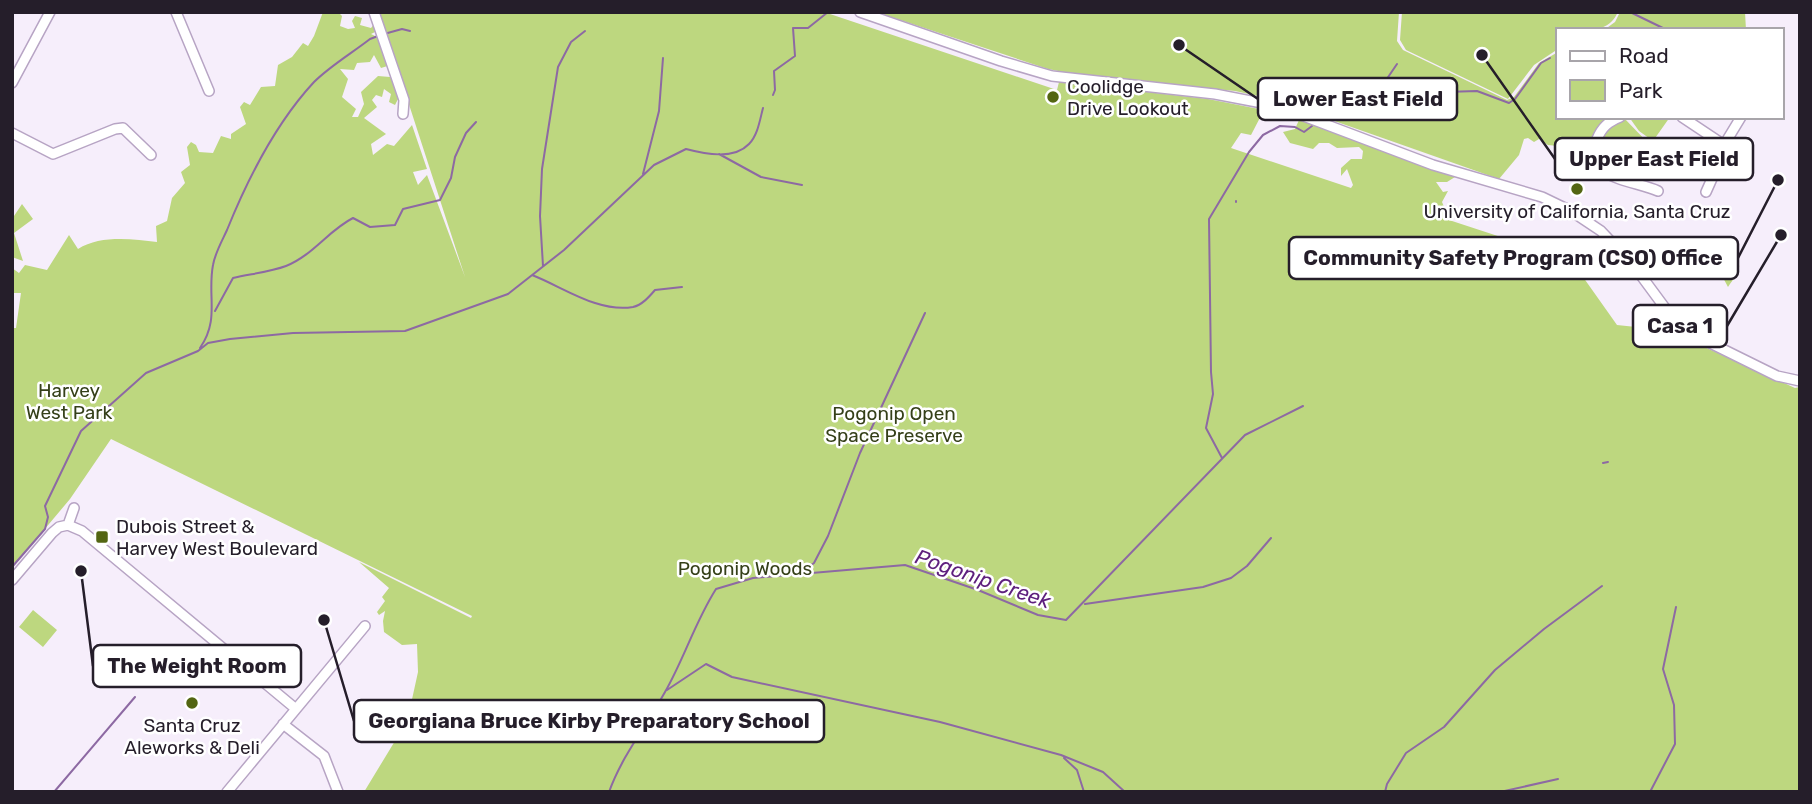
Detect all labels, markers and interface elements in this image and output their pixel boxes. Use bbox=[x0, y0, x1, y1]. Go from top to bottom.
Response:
legend bbox=[1556, 28, 1784, 119]
text: Road bbox=[1619, 43, 1669, 68]
place label: Coolidge Drive Lookout bbox=[1067, 75, 1189, 120]
callout: Lower East Field bbox=[1258, 78, 1457, 120]
text: Park bbox=[1619, 78, 1663, 103]
text: Lower East Field bbox=[1273, 86, 1443, 111]
marker: Coolidge Drive Lookout bbox=[1045, 89, 1061, 105]
callout: Upper East Field bbox=[1555, 138, 1753, 180]
text: Upper East Field bbox=[1569, 146, 1739, 171]
marker: University of California, Santa Cruz bbox=[1569, 181, 1585, 197]
place label: University of California, Santa Cruz bbox=[1424, 200, 1731, 223]
callout: Community Safety Program (CSO) Office bbox=[1289, 237, 1738, 279]
text: Community Safety Program (CSO) Office bbox=[1303, 245, 1723, 270]
callout: Casa 1 bbox=[1633, 305, 1727, 347]
text: Casa 1 bbox=[1647, 313, 1713, 338]
park label: Harvey West Park bbox=[26, 379, 113, 424]
park label: Pogonip Open Space Preserve bbox=[825, 402, 963, 447]
place label: Dubois Street & Harvey West Boulevard bbox=[116, 515, 318, 560]
marker: Dubois Street & Harvey West Boulevard bbox=[94, 529, 110, 545]
water label: Pogonip Creek bbox=[912, 544, 1055, 614]
park label: Pogonip Woods bbox=[678, 557, 812, 580]
callout: The Weight Room bbox=[93, 645, 301, 687]
text: The Weight Room bbox=[107, 653, 287, 678]
marker: Santa Cruz Aleworks & Deli bbox=[184, 695, 200, 711]
callout: Georgiana Bruce Kirby Preparatory School bbox=[354, 700, 824, 742]
text: Georgiana Bruce Kirby Preparatory School bbox=[368, 708, 810, 733]
place label: Santa Cruz Aleworks & Deli bbox=[124, 714, 260, 759]

